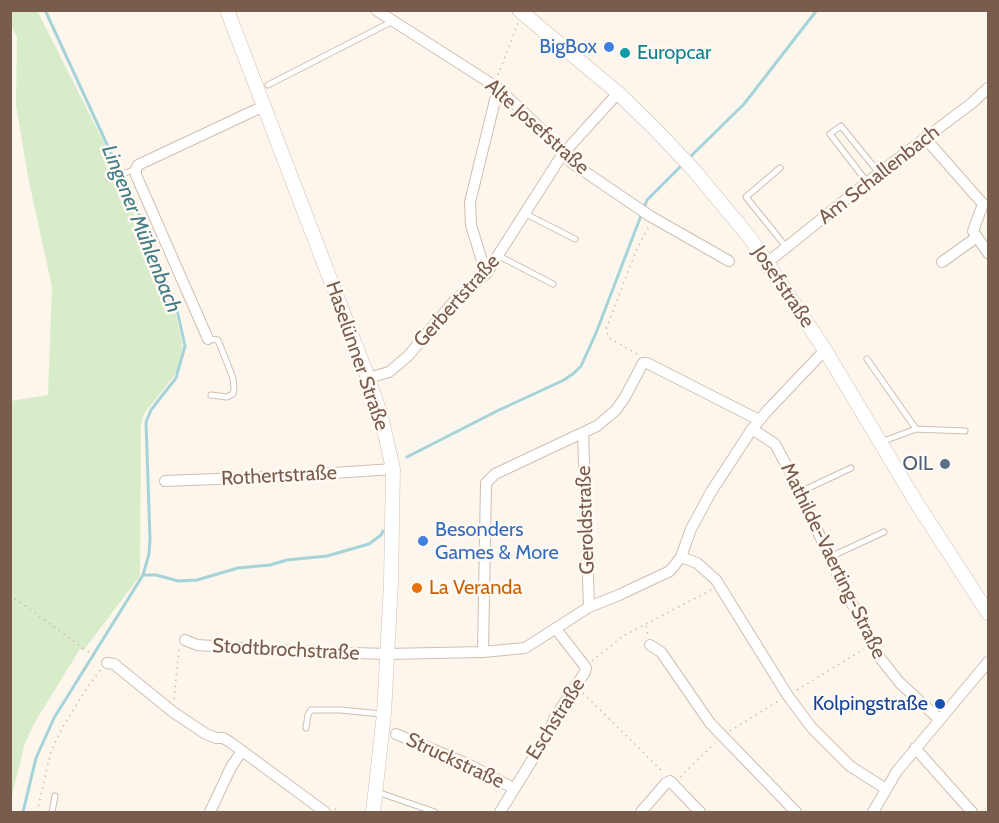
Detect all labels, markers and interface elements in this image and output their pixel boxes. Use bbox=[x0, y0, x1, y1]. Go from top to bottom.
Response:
place label: BigBox bbox=[539, 35, 597, 59]
marker: BigBox bbox=[602, 40, 616, 54]
place label: Europcar bbox=[637, 41, 711, 65]
marker: Europcar bbox=[618, 46, 632, 60]
street label: Alte Josefstraße bbox=[480, 74, 594, 180]
street label: Am Schallenbach bbox=[814, 120, 944, 230]
water label: Lingener Mühlenbach bbox=[96, 141, 186, 317]
street label: Josefstraße bbox=[747, 242, 819, 332]
street label: Gerbertstraße bbox=[409, 250, 505, 352]
street label: Haselünner Straße bbox=[320, 278, 394, 434]
place label: OIL bbox=[902, 452, 933, 476]
marker: OIL bbox=[938, 457, 952, 471]
street label: Mathilde-Vaerting-Straße bbox=[775, 459, 891, 663]
street label: Rothertstraße bbox=[221, 461, 337, 491]
street label: Geroldstraße bbox=[572, 465, 600, 575]
place label: Besonders Games & More bbox=[435, 518, 559, 565]
marker: Besonders Games & More bbox=[416, 534, 430, 548]
place label: La Veranda bbox=[429, 576, 522, 600]
marker: La Veranda bbox=[410, 581, 424, 595]
street label: Stodtbrochstraße bbox=[212, 634, 360, 666]
street label: Eschstraße bbox=[522, 674, 590, 764]
place label: Kolpingstraße bbox=[813, 692, 928, 716]
marker: Kolpingstraße bbox=[933, 697, 947, 711]
street label: Struckstraße bbox=[402, 728, 508, 794]

